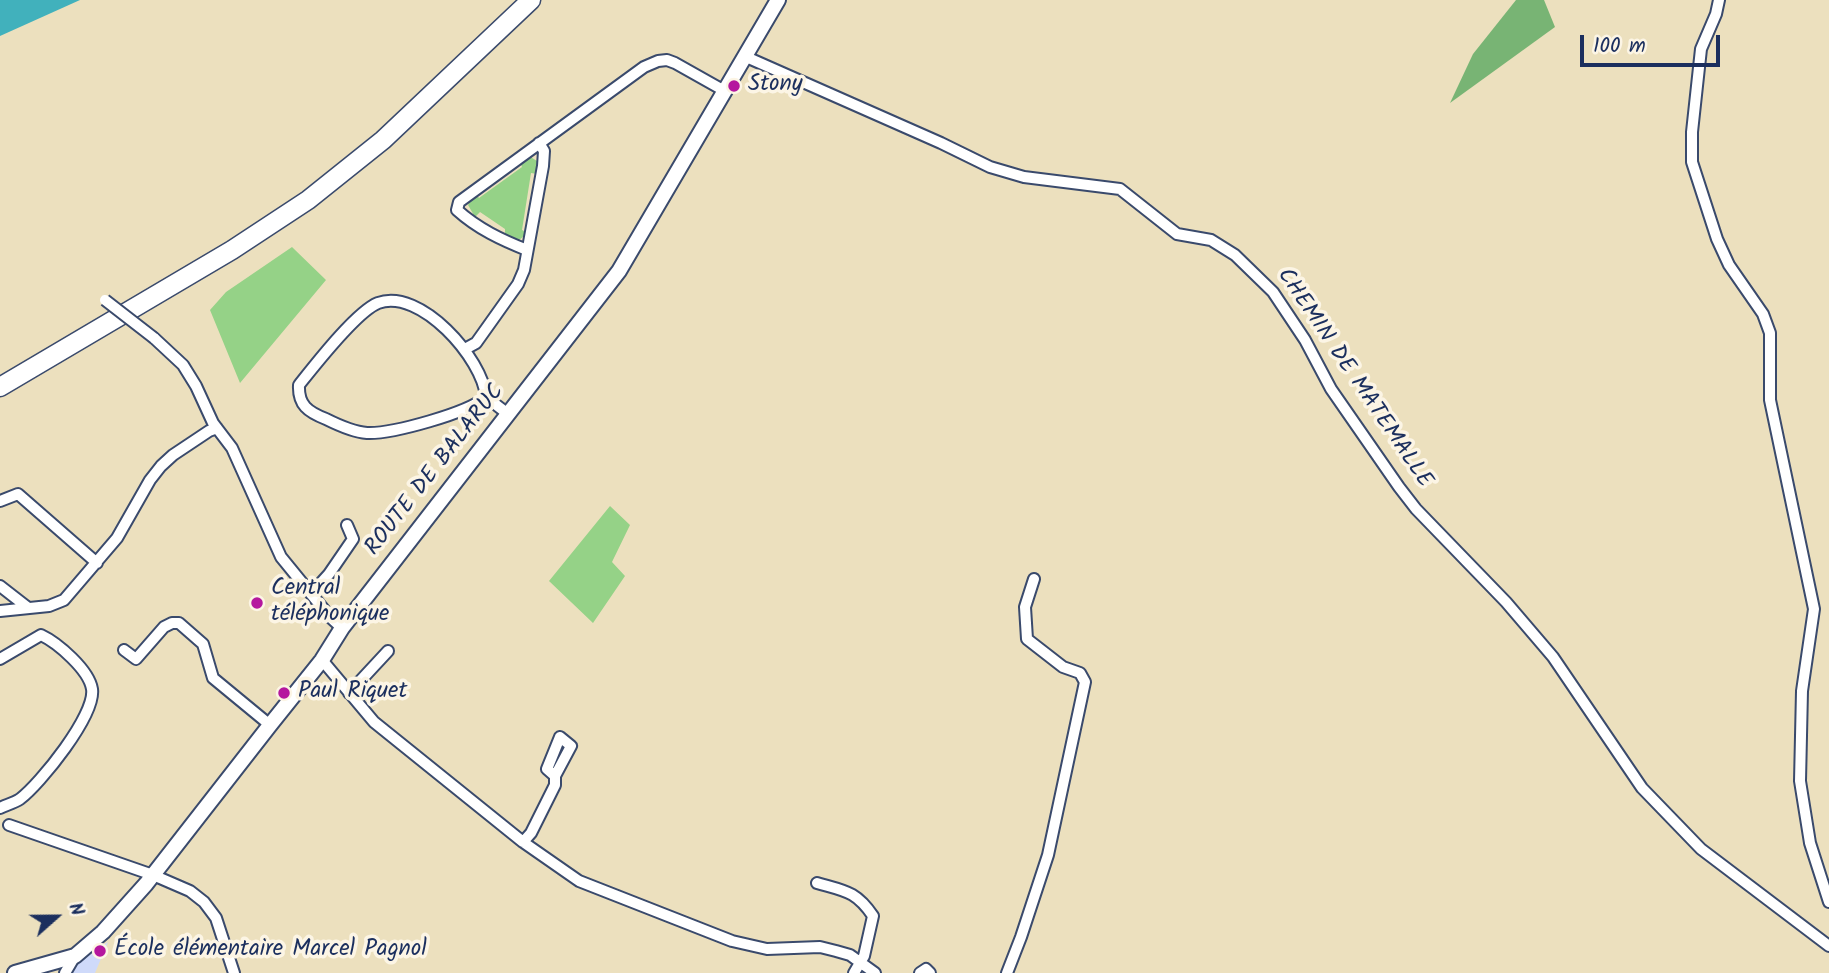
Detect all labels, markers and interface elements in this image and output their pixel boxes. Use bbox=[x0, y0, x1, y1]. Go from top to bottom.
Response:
scale bar bbox=[1584, 21, 1724, 65]
text: 100 m bbox=[1593, 30, 1646, 63]
place label: Stony bbox=[748, 72, 803, 100]
marker: Stony bbox=[726, 78, 742, 94]
street label: CHEMIN DE MATEMALLE bbox=[1269, 264, 1437, 494]
street label: ROUTE DE BALARUC bbox=[361, 380, 511, 562]
place label: Central téléphonique bbox=[271, 576, 389, 630]
marker: Central téléphonique bbox=[249, 595, 265, 611]
place label: Paul Riquet bbox=[298, 679, 407, 707]
marker: Paul Riquet bbox=[276, 685, 292, 701]
north arrow bbox=[21, 882, 91, 952]
text: N bbox=[59, 898, 92, 920]
place label: École élémentaire Marcel Pagnol bbox=[114, 937, 427, 965]
marker: École élémentaire Marcel Pagnol bbox=[92, 943, 108, 959]

